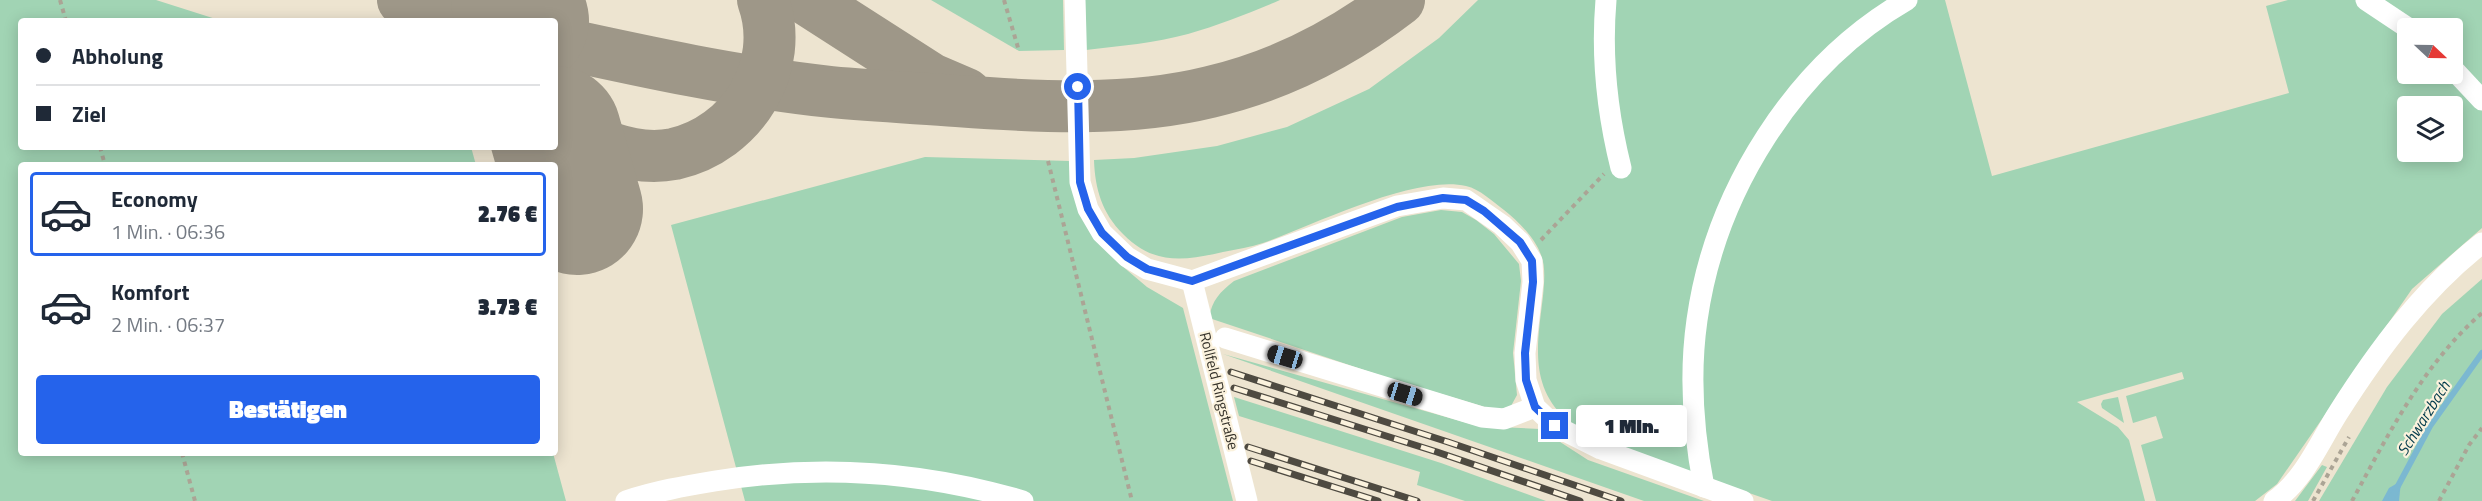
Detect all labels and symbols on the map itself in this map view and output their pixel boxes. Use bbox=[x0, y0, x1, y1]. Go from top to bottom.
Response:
north arrow bbox=[2397, 18, 2463, 84]
route start bbox=[1064, 73, 1091, 100]
street label: Rollfeld Ringstraße bbox=[1194, 330, 1245, 452]
car bbox=[1265, 343, 1305, 371]
water label: Schwarzbach bbox=[2391, 375, 2456, 460]
car bbox=[1385, 380, 1425, 408]
callout: 1 Min. bbox=[1576, 405, 1687, 447]
route end bbox=[1541, 412, 1568, 439]

